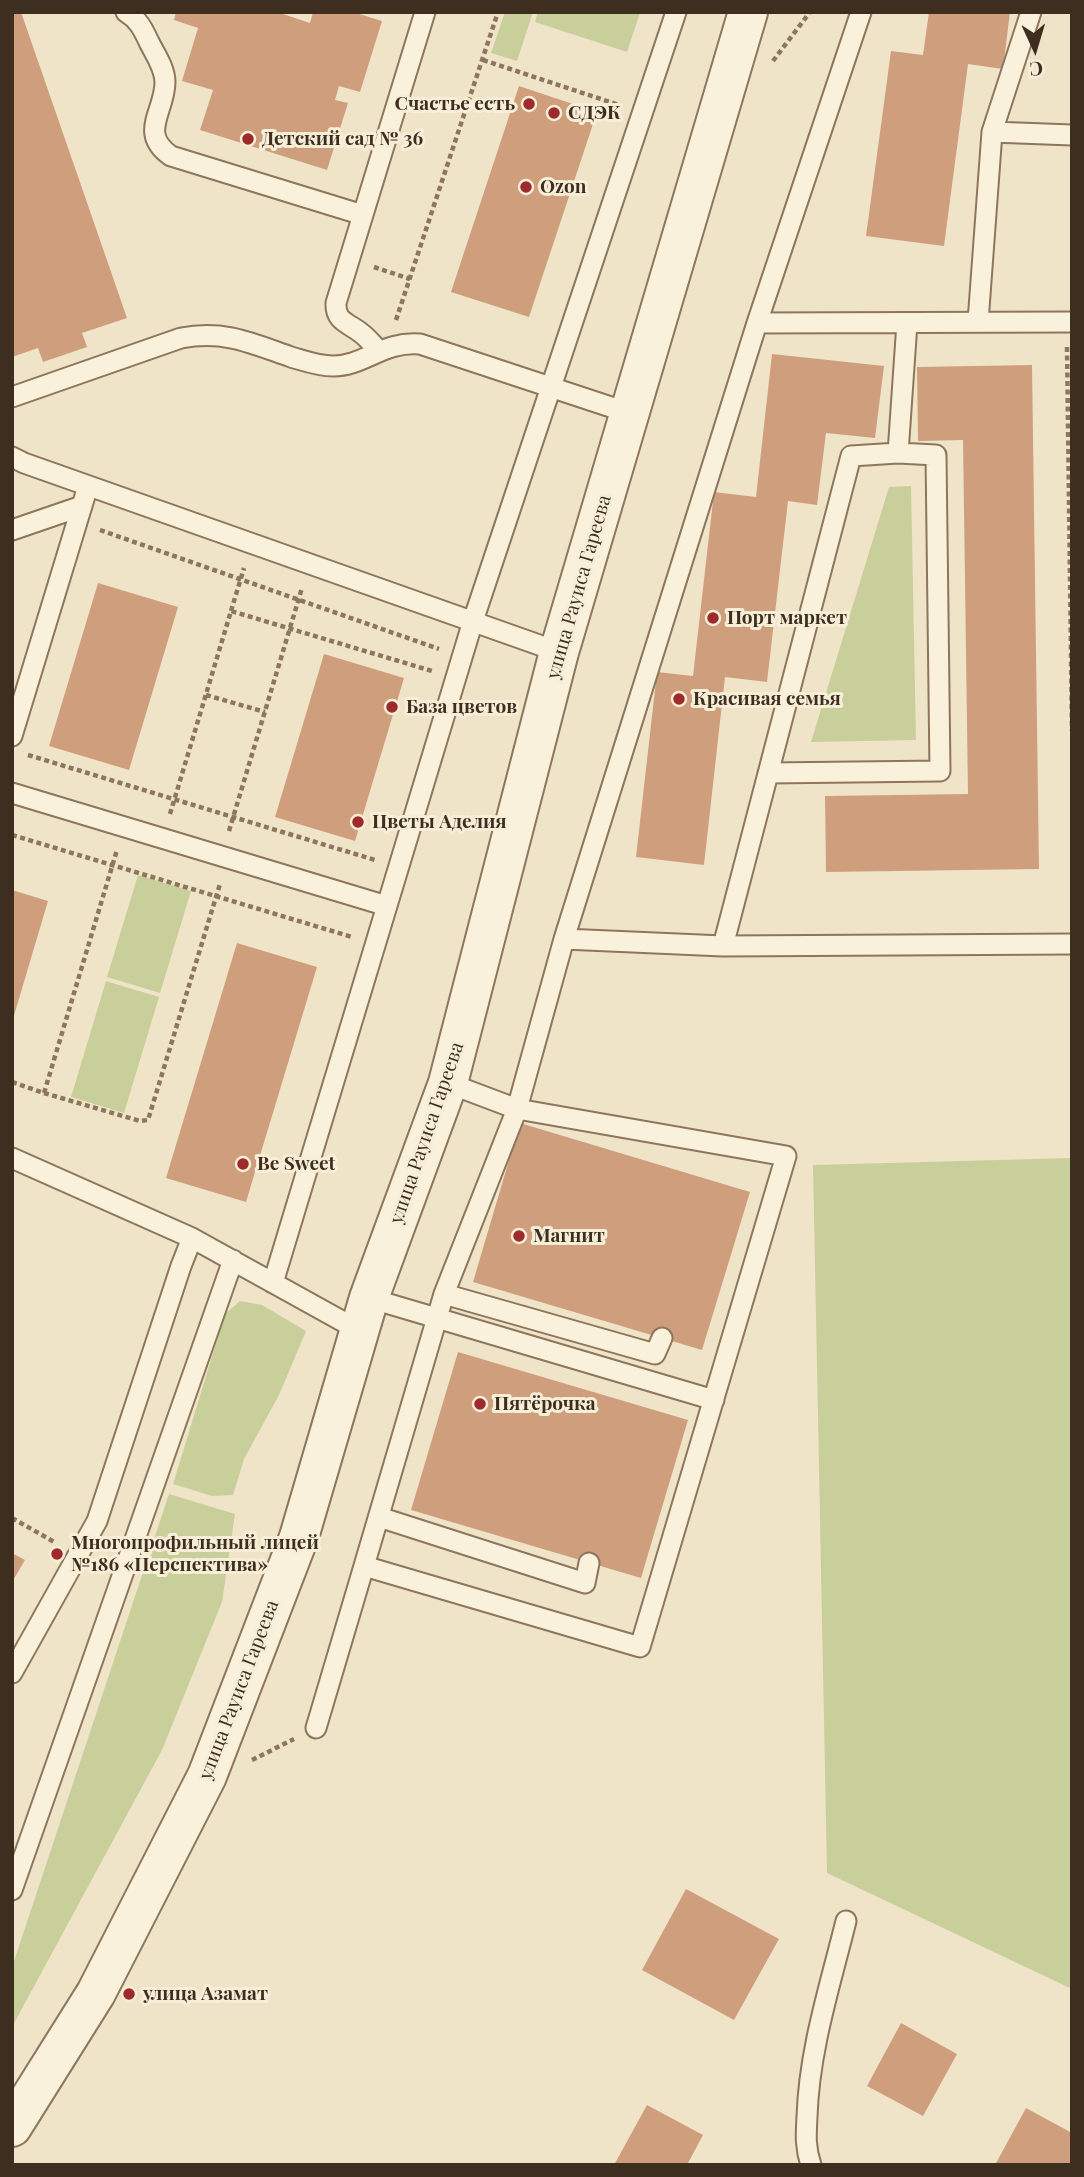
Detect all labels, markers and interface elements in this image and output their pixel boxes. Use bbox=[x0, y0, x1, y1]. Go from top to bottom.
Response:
north arrow bbox=[1000, 14, 1070, 84]
text: С bbox=[1029, 57, 1044, 83]
place label: Счастье есть bbox=[395, 93, 515, 115]
marker: Счастье есть bbox=[521, 96, 537, 112]
place label: СДЭК bbox=[568, 102, 621, 124]
marker: СДЭК bbox=[546, 105, 562, 121]
place label: Детский сад № 36 bbox=[262, 128, 423, 150]
marker: Детский сад № 36 bbox=[240, 131, 256, 147]
place label: Ozon bbox=[540, 176, 586, 198]
marker: Ozon bbox=[518, 179, 534, 195]
street label: улица Рауиса Гареева bbox=[542, 492, 616, 682]
place label: Порт маркет bbox=[727, 607, 847, 629]
marker: Порт маркет bbox=[705, 610, 721, 626]
place label: Красивая семья bbox=[693, 688, 841, 710]
marker: Красивая семья bbox=[671, 691, 687, 707]
place label: База цветов bbox=[406, 696, 517, 718]
marker: База цветов bbox=[384, 699, 400, 715]
place label: Цветы Аделия bbox=[372, 811, 506, 833]
marker: Цветы Аделия bbox=[350, 814, 366, 830]
street label: улица Рауиса Гареева bbox=[385, 1039, 469, 1227]
place label: Be Sweet bbox=[257, 1153, 335, 1175]
marker: Be Sweet bbox=[235, 1156, 251, 1172]
place label: Магнит bbox=[533, 1225, 605, 1247]
marker: Магнит bbox=[511, 1228, 527, 1244]
place label: Пятёрочка bbox=[494, 1393, 596, 1415]
marker: Пятёрочка bbox=[472, 1396, 488, 1412]
place label: Многопрофильный лицей №186 «Перспектива» bbox=[71, 1532, 319, 1576]
marker: Многопрофильный лицей №186 «Перспектива» bbox=[49, 1546, 65, 1562]
street label: улица Рауиса Гареева bbox=[194, 1597, 284, 1783]
place label: улица Азамат bbox=[143, 1983, 268, 2005]
marker: улица Азамат bbox=[121, 1986, 137, 2002]

